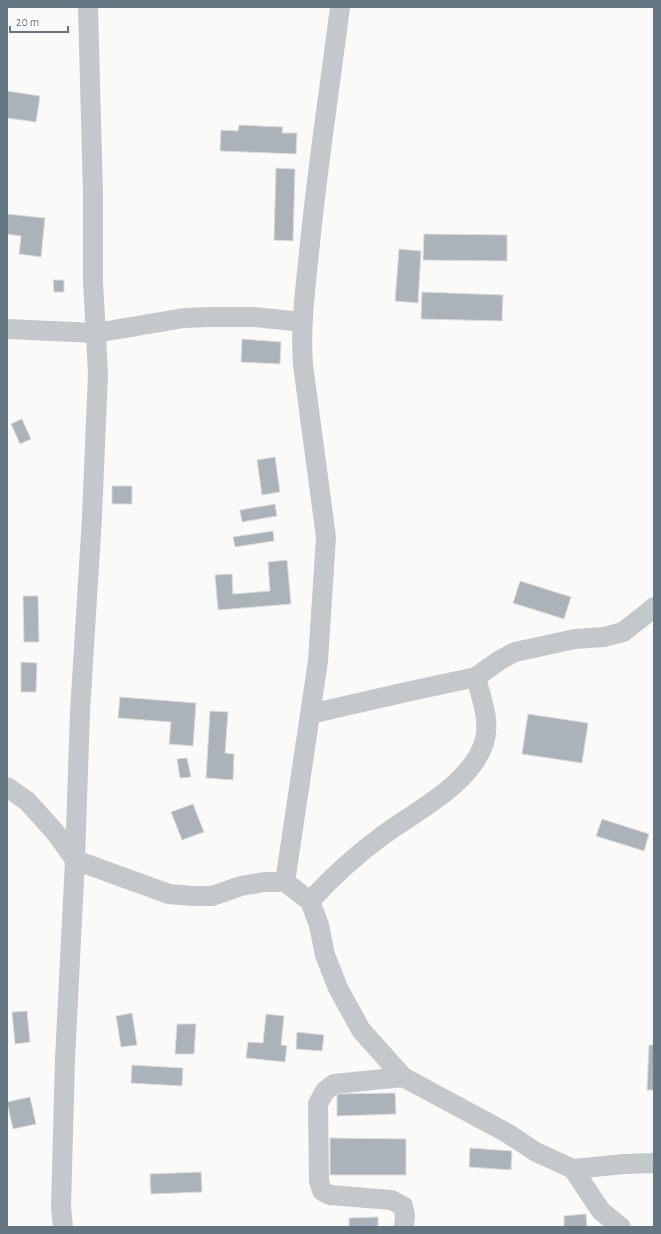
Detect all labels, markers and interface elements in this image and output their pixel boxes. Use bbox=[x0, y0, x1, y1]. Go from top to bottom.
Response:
scale bar bbox=[10, 8, 68, 34]
text: 20 m bbox=[16, 16, 39, 28]

